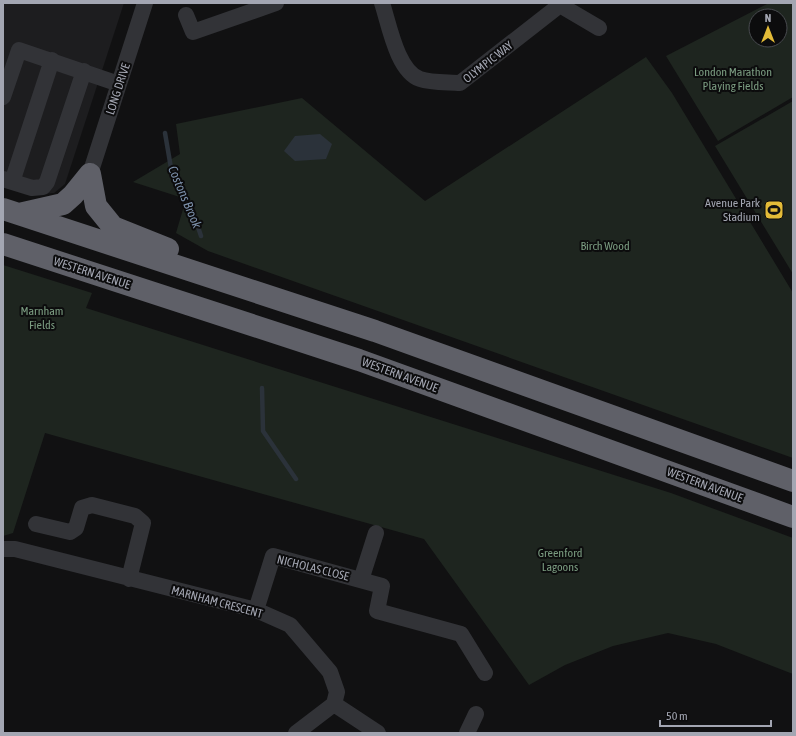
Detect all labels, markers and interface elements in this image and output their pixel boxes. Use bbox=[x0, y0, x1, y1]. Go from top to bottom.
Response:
north arrow bbox=[748, 8, 788, 48]
text: N bbox=[765, 12, 771, 24]
street label: OLYMPIC WAY bbox=[460, 38, 516, 86]
street label: LONG DRIVE bbox=[103, 62, 133, 116]
park label: London Marathon Playing Fields bbox=[694, 65, 772, 93]
water label: Costons Brook bbox=[165, 163, 205, 231]
place label: Avenue Park Stadium bbox=[705, 196, 761, 224]
sports icon: Avenue Park Stadium bbox=[763, 199, 785, 221]
park label: Birch Wood bbox=[580, 239, 630, 253]
street label: WESTERN AVENUE bbox=[52, 254, 132, 292]
park label: Marnham Fields bbox=[20, 304, 64, 332]
street label: WESTERN AVENUE bbox=[360, 355, 440, 395]
street label: WESTERN AVENUE bbox=[665, 465, 745, 505]
park label: Greenford Lagoons bbox=[538, 546, 582, 574]
street label: NICHOLAS CLOSE bbox=[276, 552, 350, 584]
street label: MARNHAM CRESCENT bbox=[170, 583, 265, 621]
scale bar bbox=[660, 702, 771, 728]
text: 50 m bbox=[666, 709, 688, 723]

